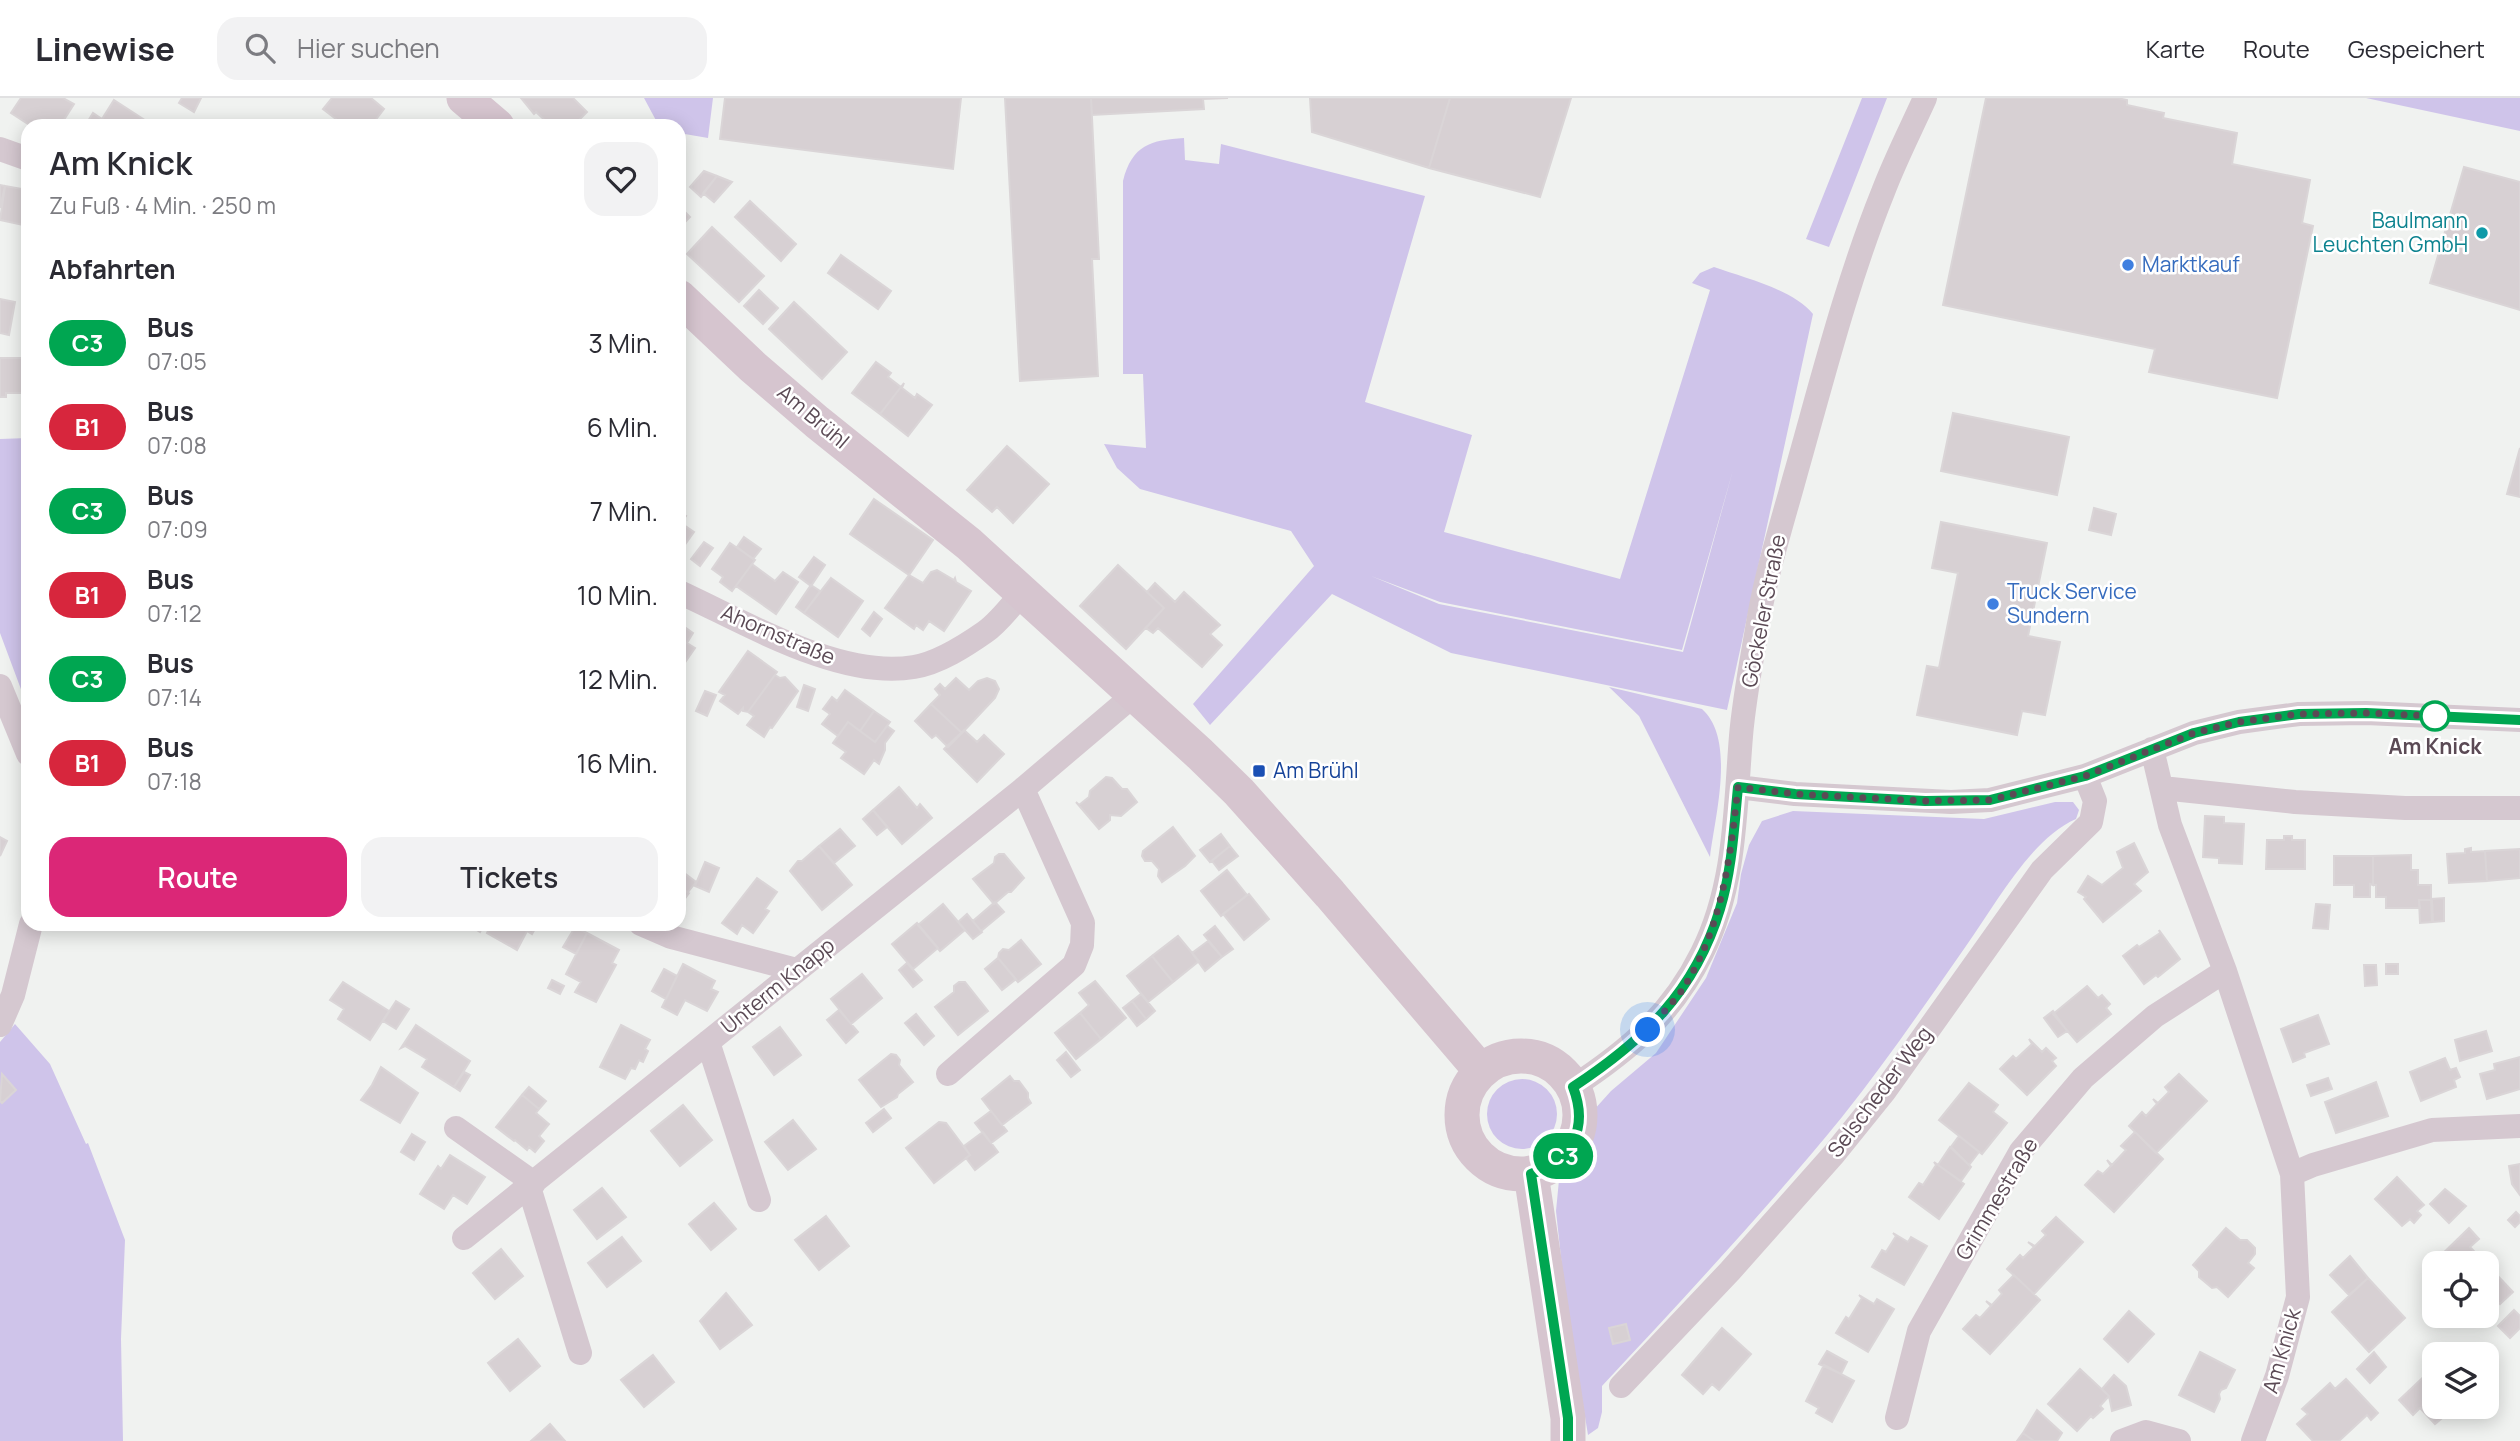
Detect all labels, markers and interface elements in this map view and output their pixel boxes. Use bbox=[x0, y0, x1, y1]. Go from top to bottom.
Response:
search box bbox=[217, 17, 707, 80]
text: Linewise bbox=[35, 26, 175, 71]
icon: search bbox=[241, 29, 279, 67]
text: Hier suchen bbox=[297, 30, 440, 66]
text: Karte bbox=[2146, 32, 2205, 65]
text: Route bbox=[2243, 32, 2310, 65]
text: Gespeichert bbox=[2348, 32, 2485, 65]
text: Am Knick bbox=[49, 140, 192, 185]
button: heart bbox=[584, 142, 658, 216]
text: Zu Fuß · 4 Min. · 250 m bbox=[49, 189, 276, 221]
place label: Baulmann Leuchten GmbH bbox=[2312, 206, 2468, 258]
marker: Baulmann Leuchten GmbH bbox=[2474, 225, 2490, 241]
place label: Marktkauf bbox=[2142, 250, 2240, 278]
text: Abfahrten bbox=[49, 251, 176, 287]
marker: Marktkauf bbox=[2120, 257, 2136, 273]
text: Bus bbox=[147, 309, 194, 345]
text: 3 Min. bbox=[588, 325, 658, 361]
text: C3 bbox=[72, 326, 103, 359]
text: 07:05 bbox=[147, 345, 207, 377]
street label: Am Brühl bbox=[772, 378, 855, 454]
text: Bus bbox=[147, 393, 194, 429]
text: 6 Min. bbox=[587, 409, 658, 445]
text: B1 bbox=[75, 410, 100, 443]
text: 07:08 bbox=[147, 429, 207, 461]
text: Bus bbox=[147, 477, 194, 513]
text: 7 Min. bbox=[590, 493, 658, 529]
text: C3 bbox=[72, 494, 103, 527]
text: 07:09 bbox=[147, 513, 208, 545]
street label: Göckeler Straße bbox=[1734, 532, 1792, 690]
text: Bus bbox=[147, 561, 194, 597]
text: 10 Min. bbox=[577, 577, 658, 613]
place label: Truck Service Sundern bbox=[2007, 577, 2137, 629]
text: B1 bbox=[75, 578, 100, 611]
marker: Truck Service Sundern bbox=[1985, 596, 2001, 612]
text: 07:12 bbox=[147, 597, 202, 629]
street label: Ahornstraße bbox=[717, 597, 840, 671]
text: Bus bbox=[147, 645, 194, 681]
text: 12 Min. bbox=[578, 661, 658, 697]
text: C3 bbox=[72, 662, 103, 695]
text: 07:14 bbox=[147, 681, 202, 713]
marker: Am Knick bbox=[2420, 701, 2450, 731]
text: Bus bbox=[147, 729, 194, 765]
place label: Am Knick bbox=[2388, 732, 2482, 760]
text: 16 Min. bbox=[577, 745, 658, 781]
text: B1 bbox=[75, 746, 100, 779]
place label: Am Brühl bbox=[1273, 756, 1359, 784]
marker: Am Brühl bbox=[1251, 763, 1267, 779]
text: 07:18 bbox=[147, 765, 202, 797]
button: Route bbox=[49, 837, 347, 917]
button: Tickets bbox=[361, 837, 658, 917]
street label: Unterm Knapp bbox=[715, 931, 840, 1040]
your location bbox=[1630, 1012, 1665, 1047]
street label: Selscheder Weg bbox=[1821, 1020, 1938, 1163]
street label: Grimmestraße bbox=[1949, 1132, 2044, 1265]
line badge: C3 bbox=[1532, 1133, 1594, 1179]
text: C3 bbox=[1547, 1139, 1579, 1172]
map controls bbox=[2422, 1251, 2499, 1419]
button: locate bbox=[2422, 1251, 2499, 1328]
street label: Am Knick bbox=[2256, 1304, 2307, 1396]
button: layers bbox=[2422, 1342, 2499, 1419]

